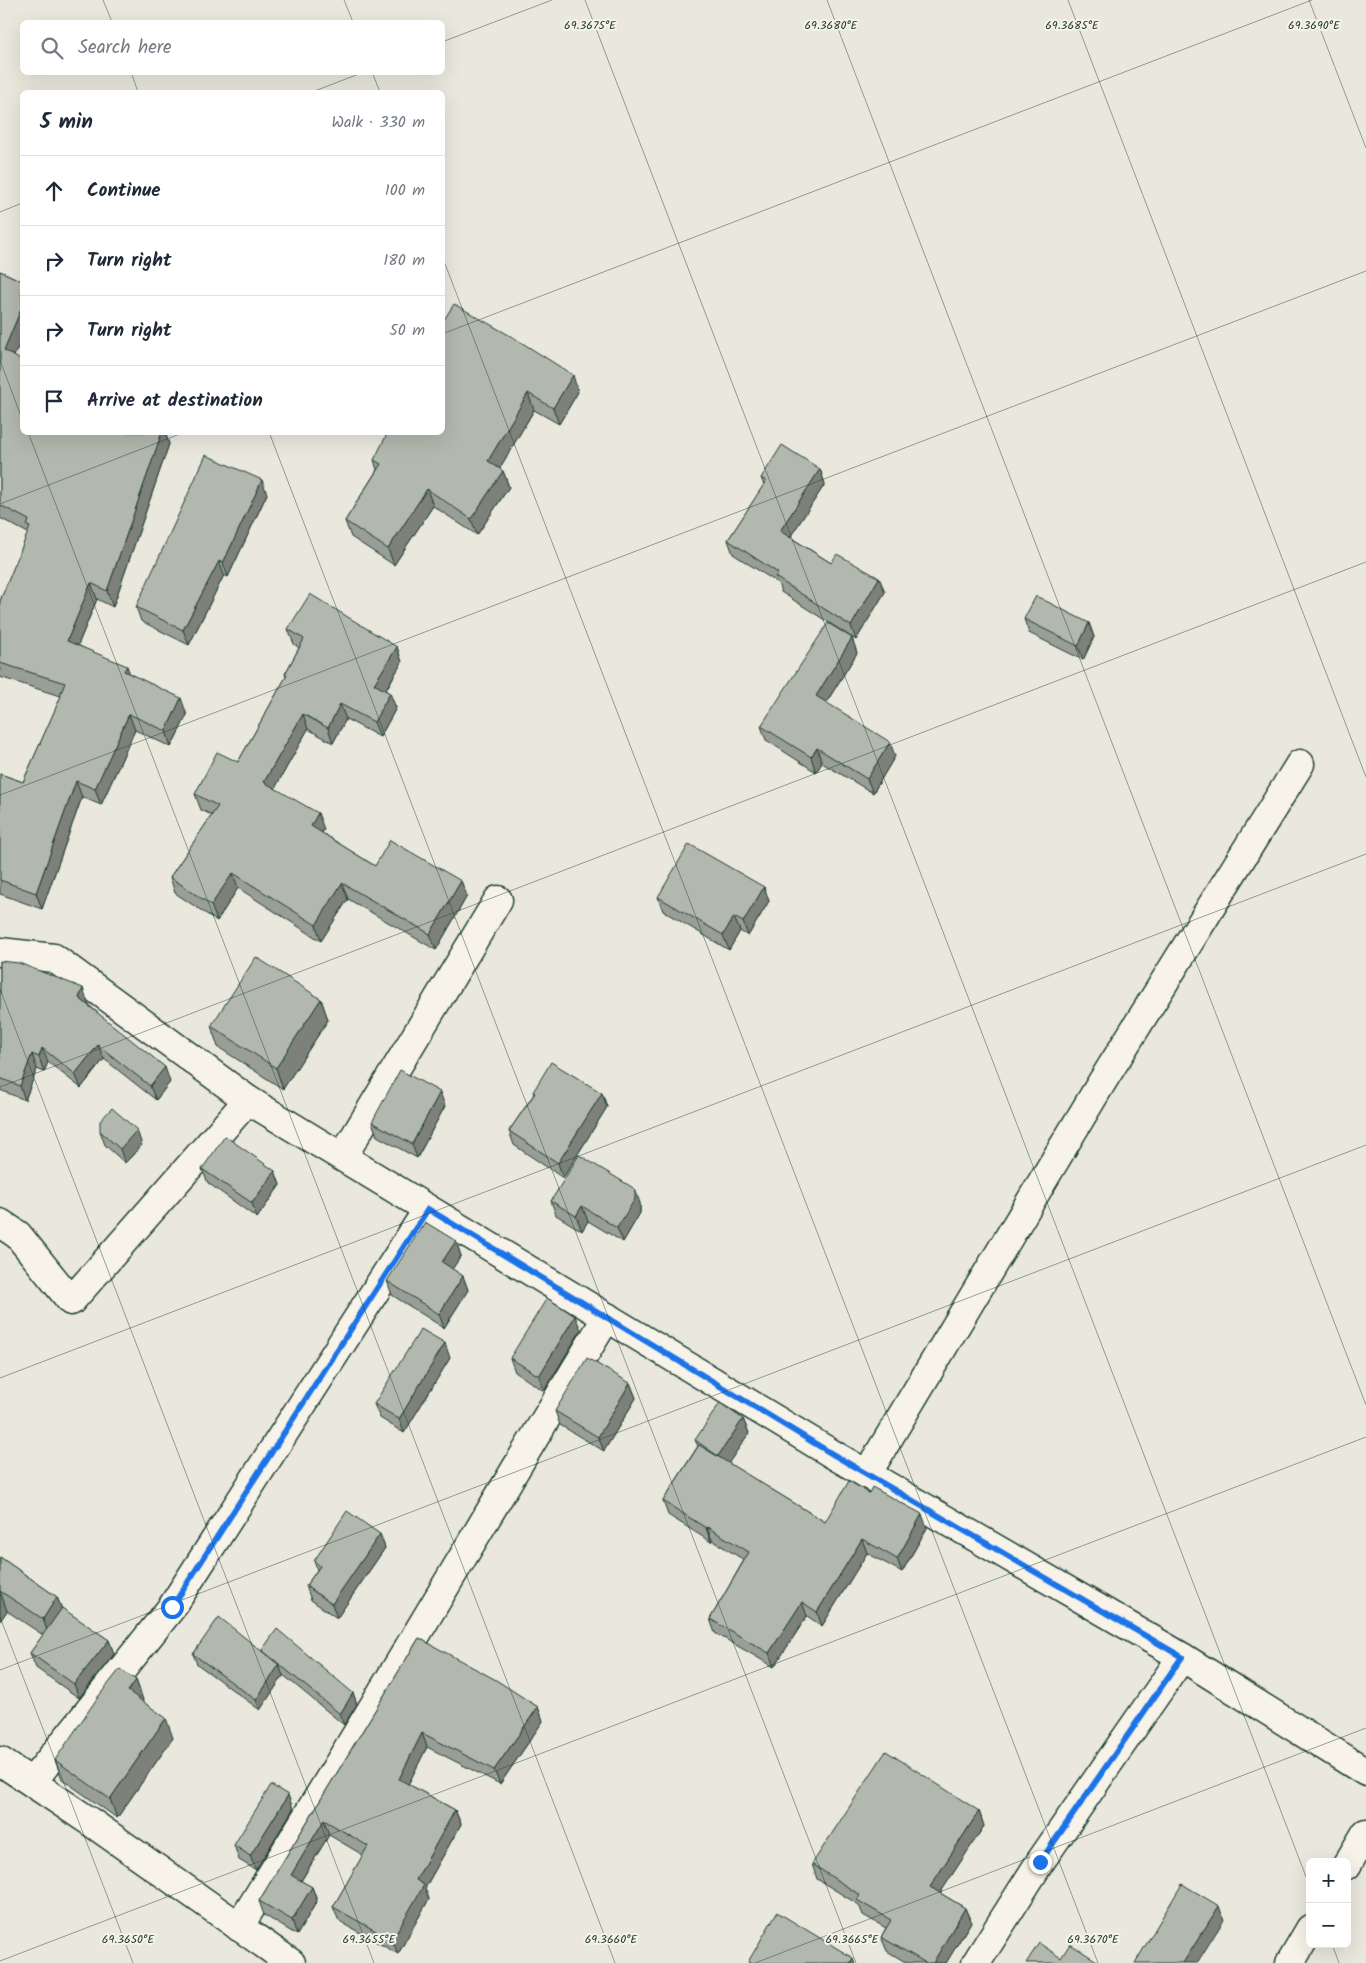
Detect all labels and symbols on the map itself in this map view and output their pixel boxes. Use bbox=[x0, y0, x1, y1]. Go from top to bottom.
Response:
text: 69.3675°E bbox=[564, 16, 617, 35]
text: 69.3680°E bbox=[804, 16, 859, 35]
text: 69.3685°E bbox=[1045, 16, 1100, 35]
text: 69.3690°E bbox=[1288, 16, 1341, 35]
route start bbox=[161, 1596, 184, 1619]
route end bbox=[1029, 1851, 1052, 1874]
text: 69.3650°E bbox=[102, 1930, 155, 1949]
text: 69.3655°E bbox=[343, 1930, 396, 1949]
text: 69.3660°E bbox=[585, 1930, 638, 1949]
text: 69.3665°E bbox=[825, 1930, 880, 1949]
text: 69.3670°E bbox=[1067, 1930, 1120, 1949]

